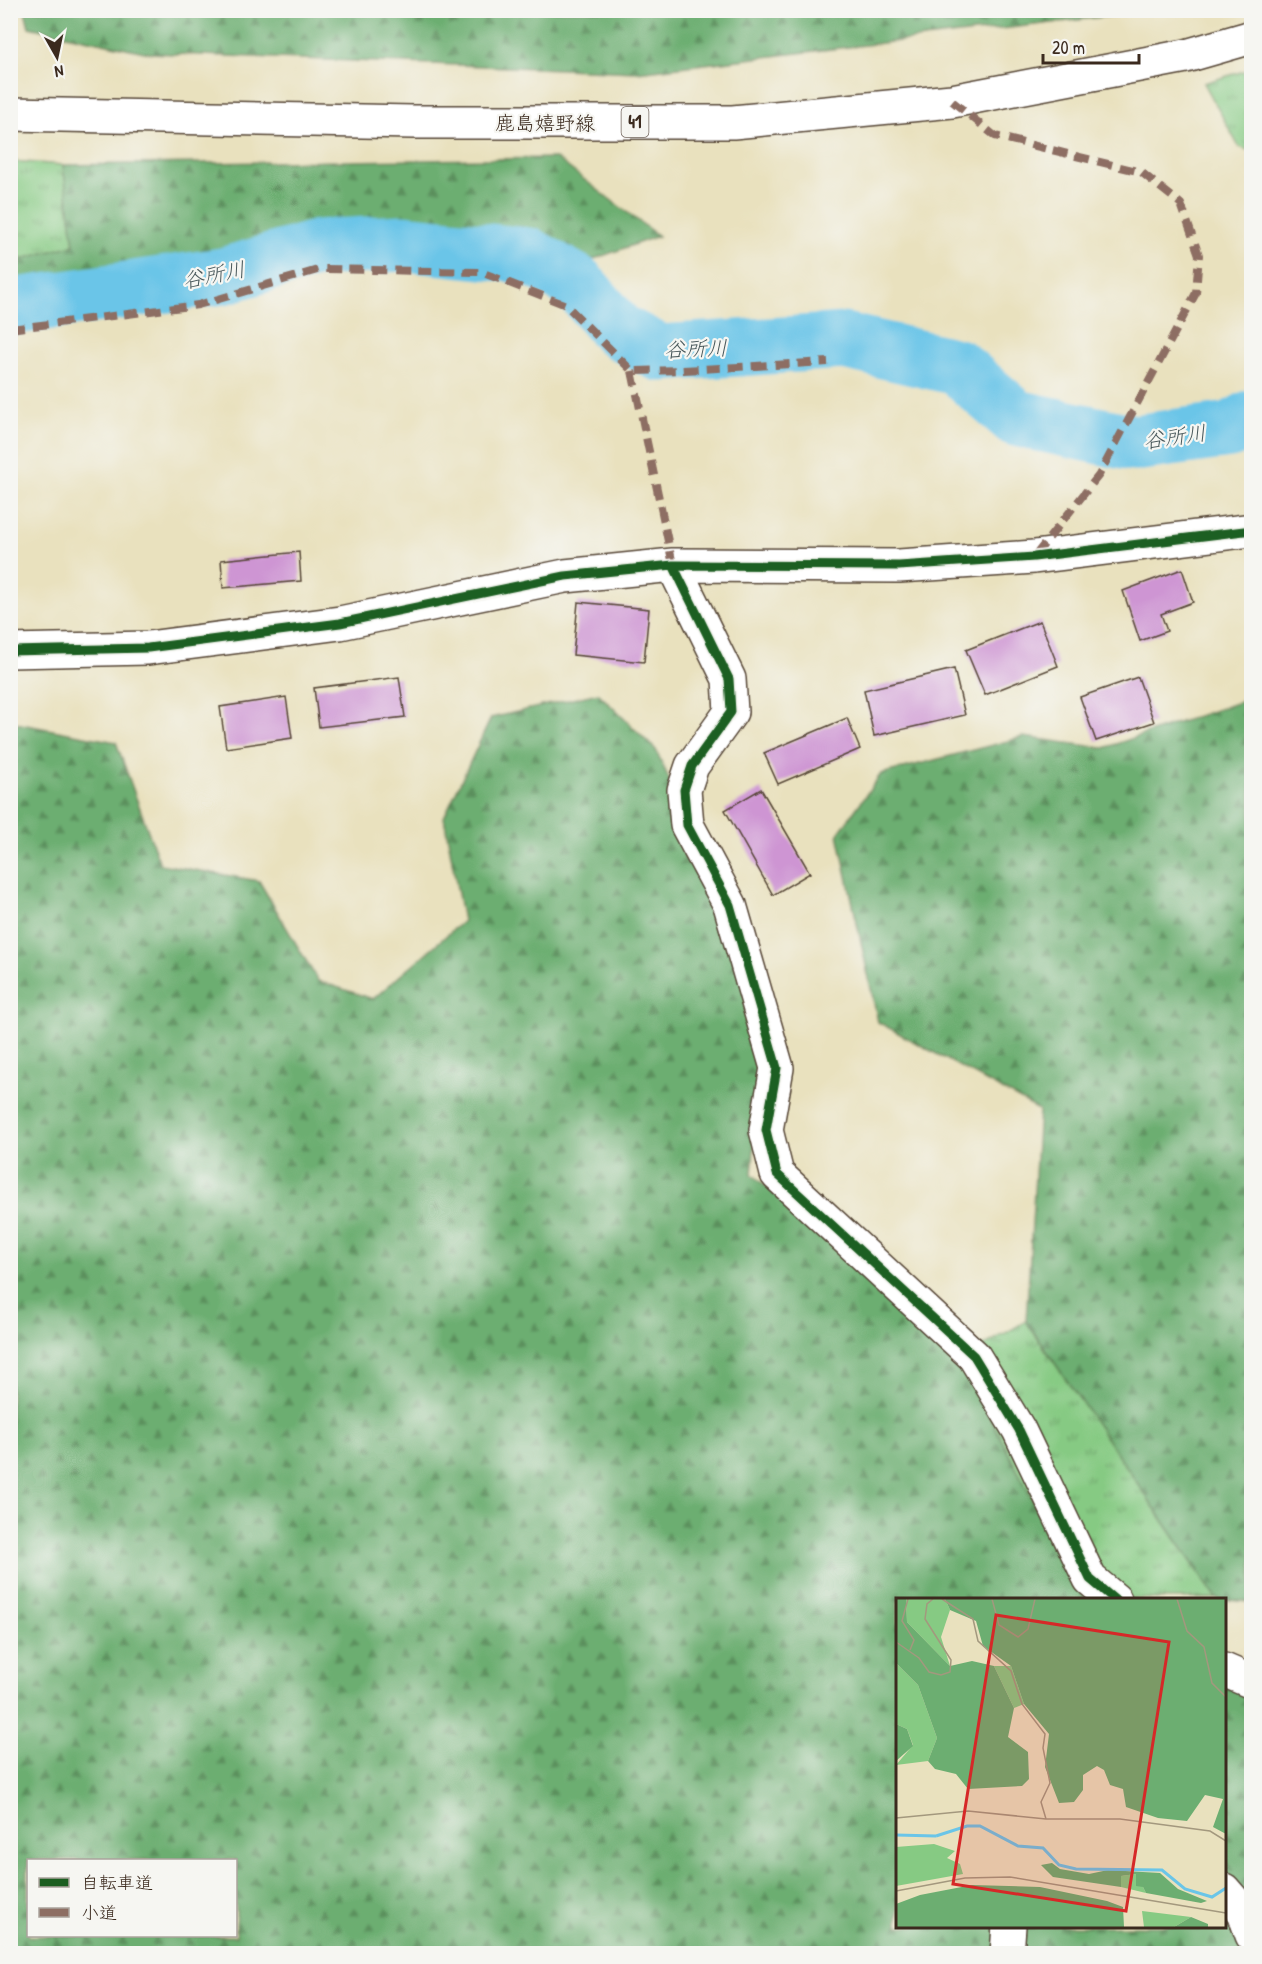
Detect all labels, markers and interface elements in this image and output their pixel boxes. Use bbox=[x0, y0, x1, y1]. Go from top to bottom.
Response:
north arrow bbox=[27, 27, 87, 87]
scale bar bbox=[1043, 27, 1139, 65]
text: 20 m bbox=[1052, 35, 1085, 60]
text: N bbox=[53, 60, 65, 83]
road number: 41 bbox=[622, 107, 648, 137]
street label: 鹿島嬉野線 bbox=[495, 109, 595, 136]
water label: 谷所川 bbox=[180, 254, 248, 295]
water label: 谷所川 bbox=[664, 333, 728, 364]
water label: 谷所川 bbox=[1142, 418, 1208, 455]
inset map bbox=[896, 1598, 1226, 1928]
legend bbox=[27, 1859, 237, 1937]
text: 自転車道 bbox=[81, 1870, 153, 1895]
text: 小道 bbox=[81, 1900, 117, 1925]

